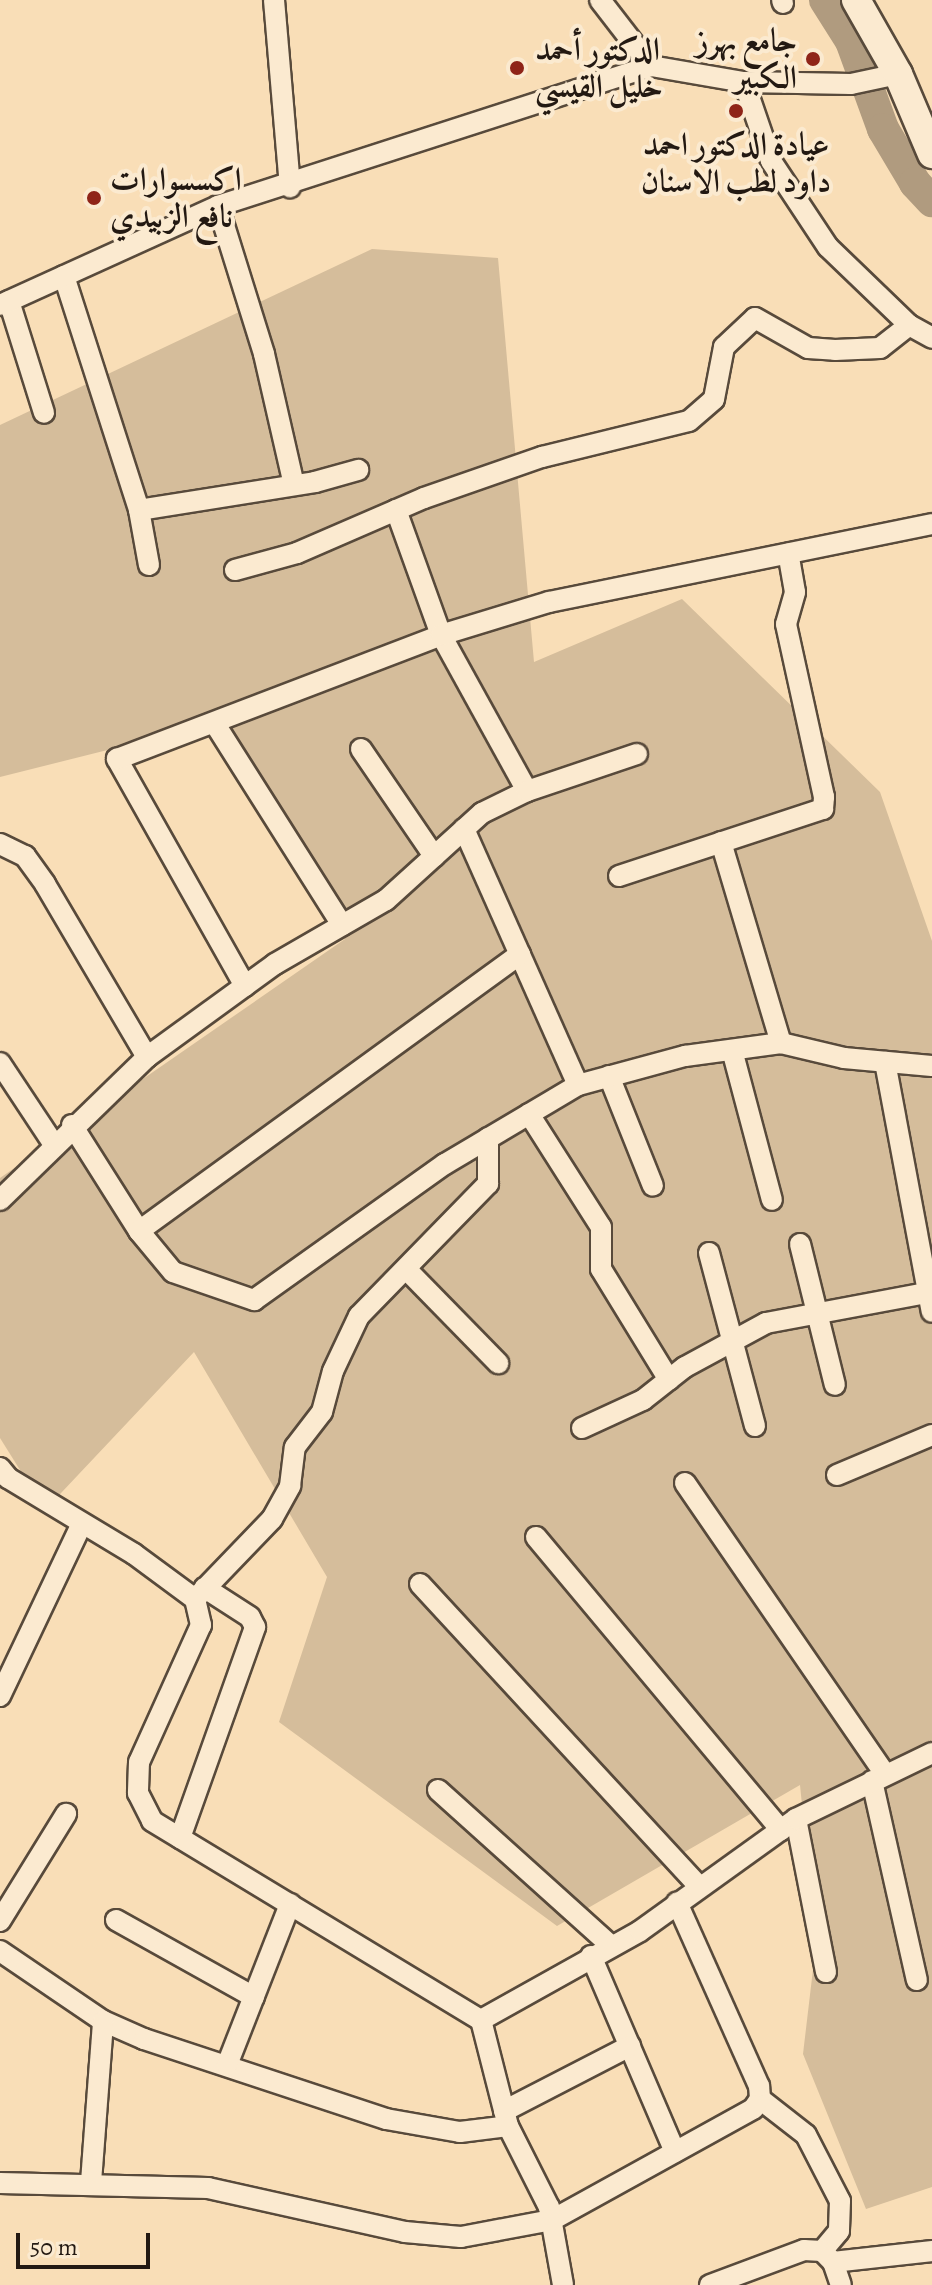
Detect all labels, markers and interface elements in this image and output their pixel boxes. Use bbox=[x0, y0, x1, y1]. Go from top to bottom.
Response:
place label: جامع بهرز الكبير bbox=[696, 22, 797, 97]
place label: الدكتور أحمد خليل القيسي bbox=[535, 31, 663, 106]
marker: جامع بهرز الكبير bbox=[804, 50, 822, 68]
marker: الدكتور أحمد خليل القيسي bbox=[506, 57, 528, 79]
marker: عيادة الدكتور احمد داود لطب الاسنان bbox=[725, 100, 747, 122]
place label: عيادة الدكتور احمد داود لطب الاسنان bbox=[641, 126, 831, 201]
place label: اكسسوارات نافع الزبيدي bbox=[110, 161, 242, 236]
marker: اكسسوارات نافع الزبيدي bbox=[85, 189, 103, 207]
scale bar bbox=[20, 2217, 154, 2267]
text: 50 m bbox=[30, 2231, 78, 2263]

